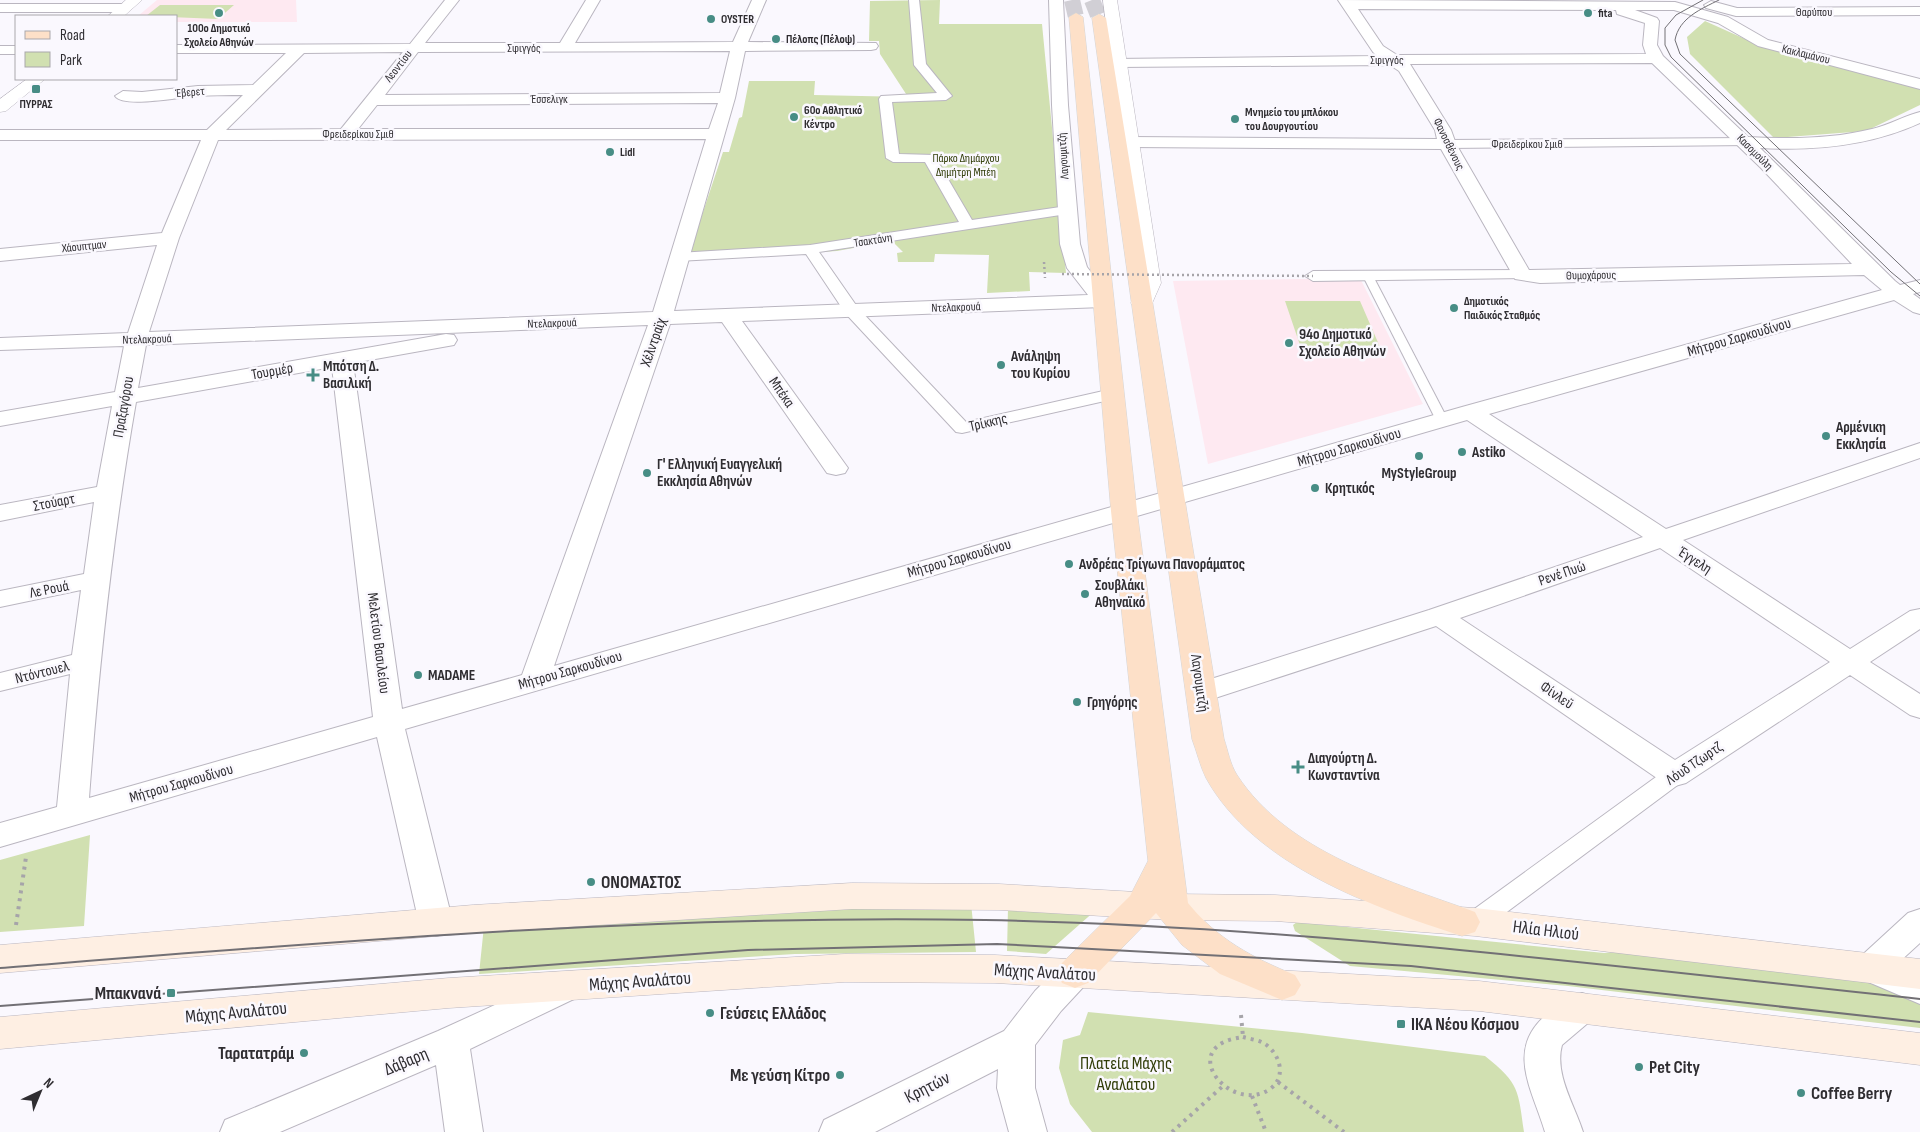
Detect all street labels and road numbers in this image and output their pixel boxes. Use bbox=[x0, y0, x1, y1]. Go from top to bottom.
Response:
street label: Θαρύπου bbox=[1796, 5, 1832, 20]
street label: Σφιγγός bbox=[507, 41, 541, 56]
street label: Κακλαμάνου bbox=[1780, 41, 1832, 68]
street label: Λεοντίου bbox=[381, 47, 416, 86]
street label: Σφιγγός bbox=[1370, 53, 1404, 68]
street label: Έβερετ bbox=[174, 84, 206, 101]
street label: Έσσελιγκ bbox=[529, 92, 568, 107]
street label: Φανοσθένους bbox=[1429, 116, 1468, 173]
street label: Φρειδερίκου Σμιθ bbox=[322, 127, 394, 142]
street label: Κασομούλη bbox=[1733, 131, 1776, 174]
street label: Λαγουμιτζή bbox=[1054, 132, 1073, 181]
street label: Φρειδερίκου Σμιθ bbox=[1491, 137, 1563, 152]
street label: Τσακτάνη bbox=[853, 230, 893, 251]
street label: Χάουπτμαν bbox=[60, 237, 107, 256]
street label: Θυμοχάρους bbox=[1566, 268, 1617, 283]
street label: Ντελακρουά bbox=[931, 299, 981, 316]
street label: Μήτρου Σαρκουδίνου bbox=[1685, 314, 1793, 361]
street label: Ντελακρουά bbox=[527, 315, 577, 332]
street label: Χέλντραϊχ bbox=[636, 315, 671, 370]
street label: Ντελακρουά bbox=[122, 331, 172, 348]
street label: Τουρμέρ bbox=[250, 358, 294, 385]
street label: Μπέκα bbox=[764, 373, 799, 412]
street label: Πραξαγόρου bbox=[109, 375, 138, 439]
street label: Τρίκκης bbox=[967, 409, 1009, 436]
street label: Μήτρου Σαρκουδίνου bbox=[1295, 424, 1403, 471]
street label: Στούαρτ bbox=[32, 489, 77, 516]
street label: Μήτρου Σαρκουδίνου bbox=[905, 535, 1013, 582]
street label: Έγγελη bbox=[1673, 542, 1715, 578]
street label: Ρενέ Πυώ bbox=[1536, 557, 1588, 590]
street label: Λε Ρουά bbox=[27, 576, 71, 603]
street label: Μελετίου Βασιλείου bbox=[363, 591, 394, 695]
street label: Μήτρου Σαρκουδίνου bbox=[516, 647, 624, 694]
street label: Λαγουμιτζή bbox=[1186, 652, 1213, 713]
street label: Ντόντουελ bbox=[13, 657, 71, 688]
street label: Φίνλεϋ bbox=[1536, 677, 1577, 714]
street label: Λόυδ Τζωρτζ bbox=[1661, 738, 1726, 790]
street label: Μήτρου Σαρκουδίνου bbox=[127, 760, 235, 807]
street label: Ηλία Ηλιού bbox=[1512, 916, 1580, 945]
street label: Μάχης Αναλάτου bbox=[994, 959, 1096, 986]
street label: Μάχης Αναλάτου bbox=[588, 967, 692, 996]
street label: Μάχης Αναλάτου bbox=[184, 998, 288, 1027]
street label: Δάβαρη bbox=[381, 1043, 431, 1080]
street label: Κρητών bbox=[901, 1067, 953, 1108]

